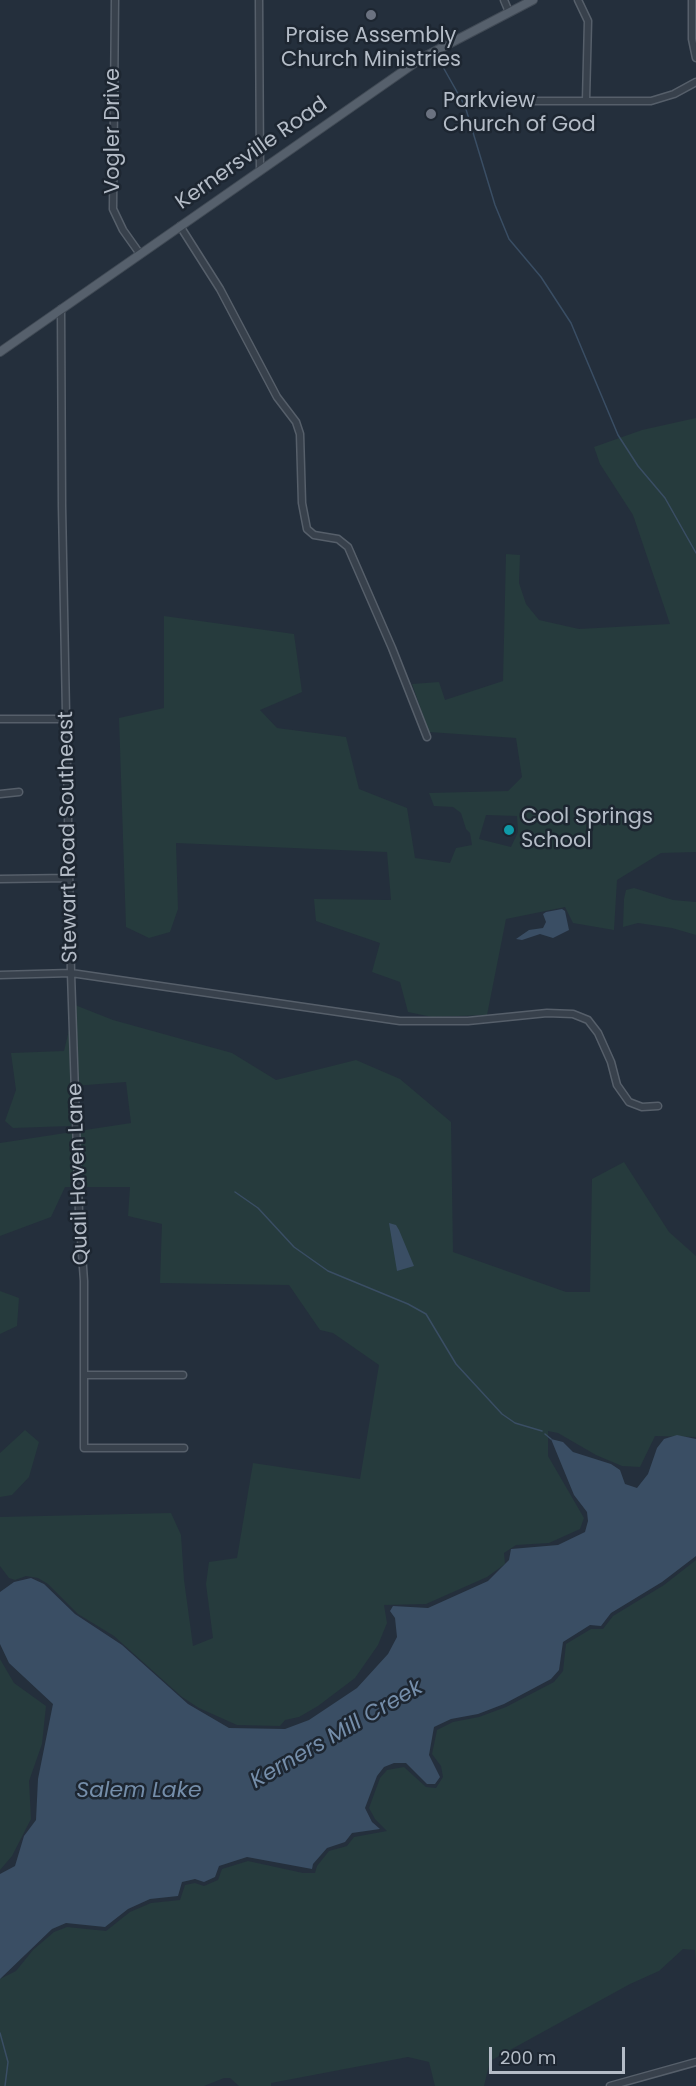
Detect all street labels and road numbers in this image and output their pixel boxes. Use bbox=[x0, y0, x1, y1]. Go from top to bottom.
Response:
street label: Vogler Drive bbox=[101, 68, 127, 194]
street label: Kernersville Road bbox=[171, 92, 333, 216]
street label: Stewart Road Southeast bbox=[54, 711, 84, 963]
street label: Quail Haven Lane bbox=[63, 1082, 95, 1266]

